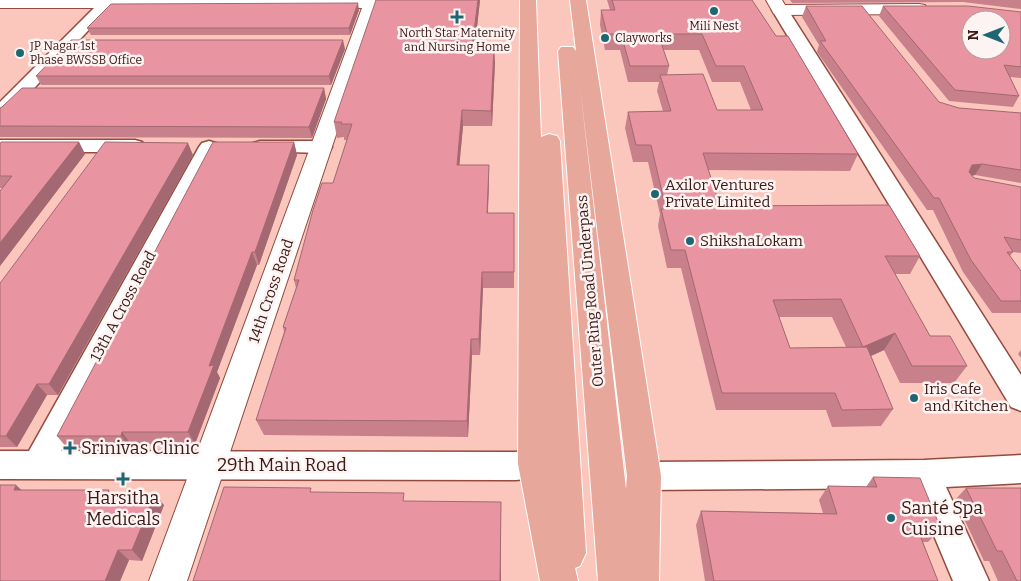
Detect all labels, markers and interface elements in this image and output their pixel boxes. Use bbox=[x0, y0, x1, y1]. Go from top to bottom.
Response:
marker: Mili Nest bbox=[708, 5, 720, 17]
marker: North Star Maternity and Nursing Home bbox=[450, 10, 464, 24]
north arrow bbox=[961, 10, 1011, 60]
place label: Mili Nest bbox=[689, 19, 739, 33]
place label: North Star Maternity and Nursing Home bbox=[399, 26, 516, 54]
text: N bbox=[965, 29, 982, 40]
place label: Clayworks bbox=[615, 31, 672, 45]
marker: Clayworks bbox=[599, 32, 611, 44]
place label: JP Nagar 1st Phase BWSSB Office bbox=[29, 39, 142, 67]
marker: JP Nagar 1st Phase BWSSB Office bbox=[14, 47, 26, 59]
place label: Axilor Ventures Private Limited bbox=[665, 176, 774, 211]
marker: Axilor Ventures Private Limited bbox=[649, 188, 661, 200]
street label: Outer Ring Road Underpass bbox=[573, 194, 607, 388]
place label: ShikshaLokam bbox=[700, 232, 804, 250]
marker: ShikshaLokam bbox=[684, 235, 696, 247]
street label: 14th Cross Road bbox=[245, 236, 297, 346]
street label: 13th A Cross Road bbox=[86, 248, 160, 364]
place label: Iris Cafe and Kitchen bbox=[924, 380, 1009, 415]
marker: Iris Cafe and Kitchen bbox=[908, 392, 920, 404]
place label: Srinivas Clinic bbox=[81, 437, 200, 459]
marker: Srinivas Clinic bbox=[63, 441, 77, 455]
street label: 29th Main Road bbox=[217, 454, 347, 476]
marker: Harsitha Medicals bbox=[117, 473, 129, 485]
place label: Harsitha Medicals bbox=[86, 487, 160, 530]
place label: Santé Spa Cuisine bbox=[901, 497, 983, 540]
marker: Santé Spa Cuisine bbox=[885, 512, 897, 524]

